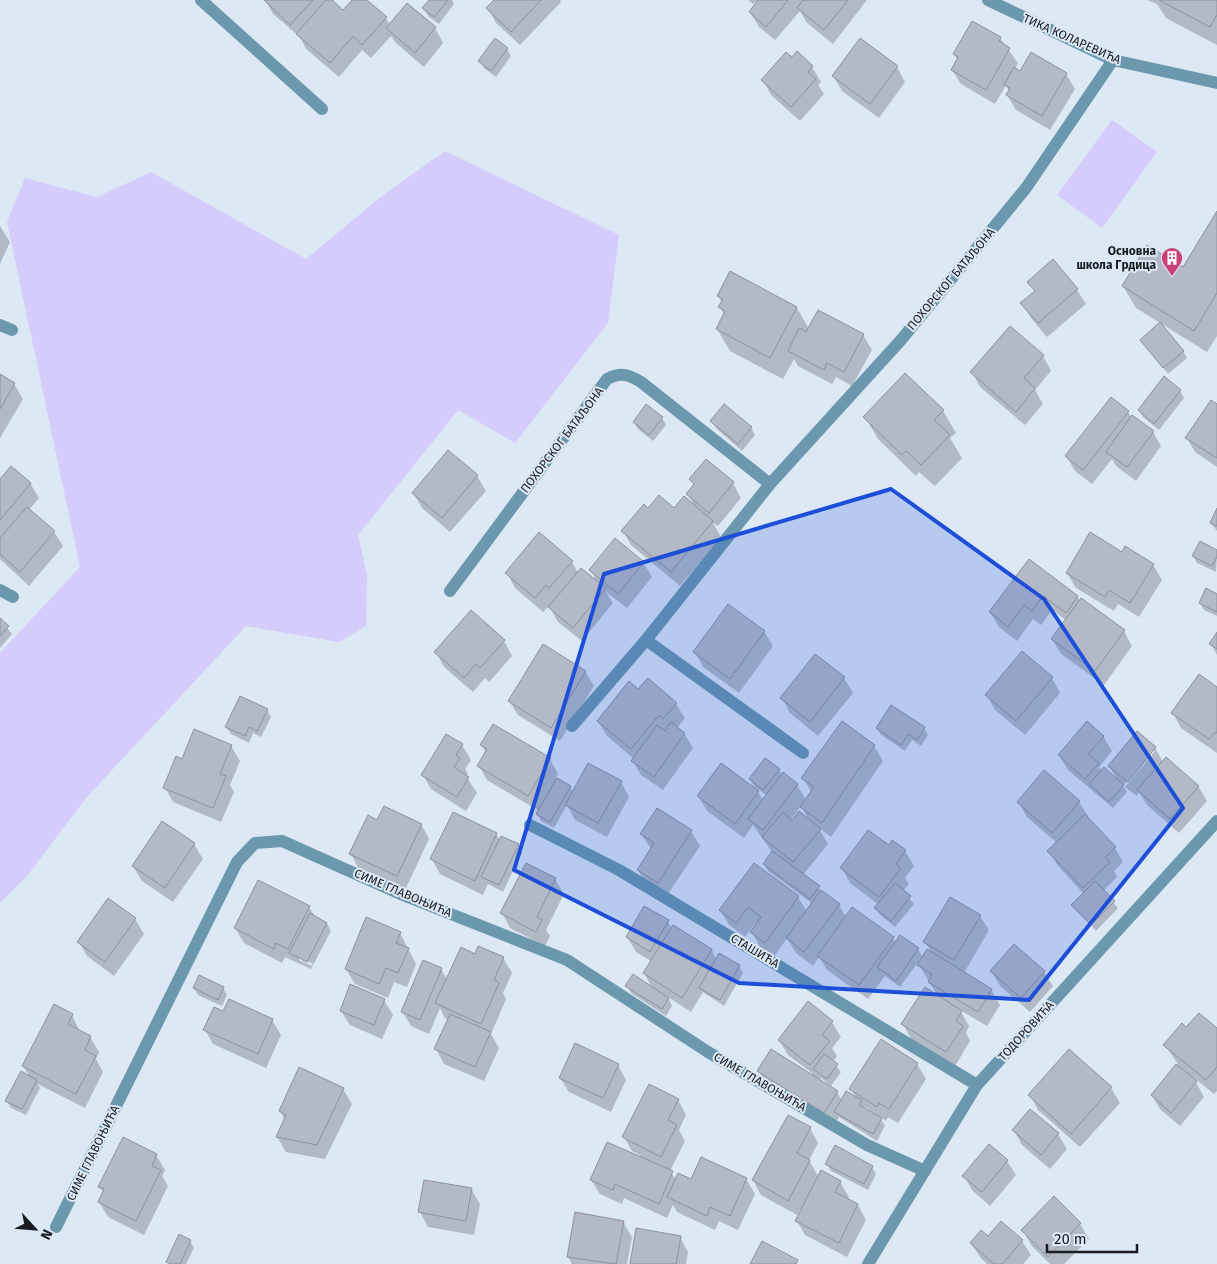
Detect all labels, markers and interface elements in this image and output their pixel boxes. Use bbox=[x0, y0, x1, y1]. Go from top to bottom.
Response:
street label: ТИКА КОЛАРЕВИЋА bbox=[1021, 11, 1123, 67]
street label: ПОХОРСКОГ БАТАЉОНА bbox=[904, 225, 998, 333]
place label: Основна школа Грдица bbox=[1076, 244, 1156, 272]
building icon: Основна школа Грдица bbox=[1160, 246, 1184, 277]
street label: ПОХОРСКОГ БАТАЉОНА bbox=[518, 384, 606, 496]
street label: СИМЕ ГЛАВОЊИЋА bbox=[352, 866, 454, 920]
street label: СТАШИЋА bbox=[728, 931, 782, 971]
street label: ТОДОРОВИЋА bbox=[995, 998, 1057, 1064]
street label: СИМЕ ГЛАВОЊИЋА bbox=[711, 1050, 809, 1114]
street label: СИМЕ ГЛАВОЊИЋА bbox=[64, 1103, 122, 1203]
north arrow bbox=[10, 1204, 60, 1254]
scale bar bbox=[1047, 1222, 1137, 1254]
text: N bbox=[37, 1227, 56, 1242]
text: 20 m bbox=[1054, 1230, 1087, 1248]

